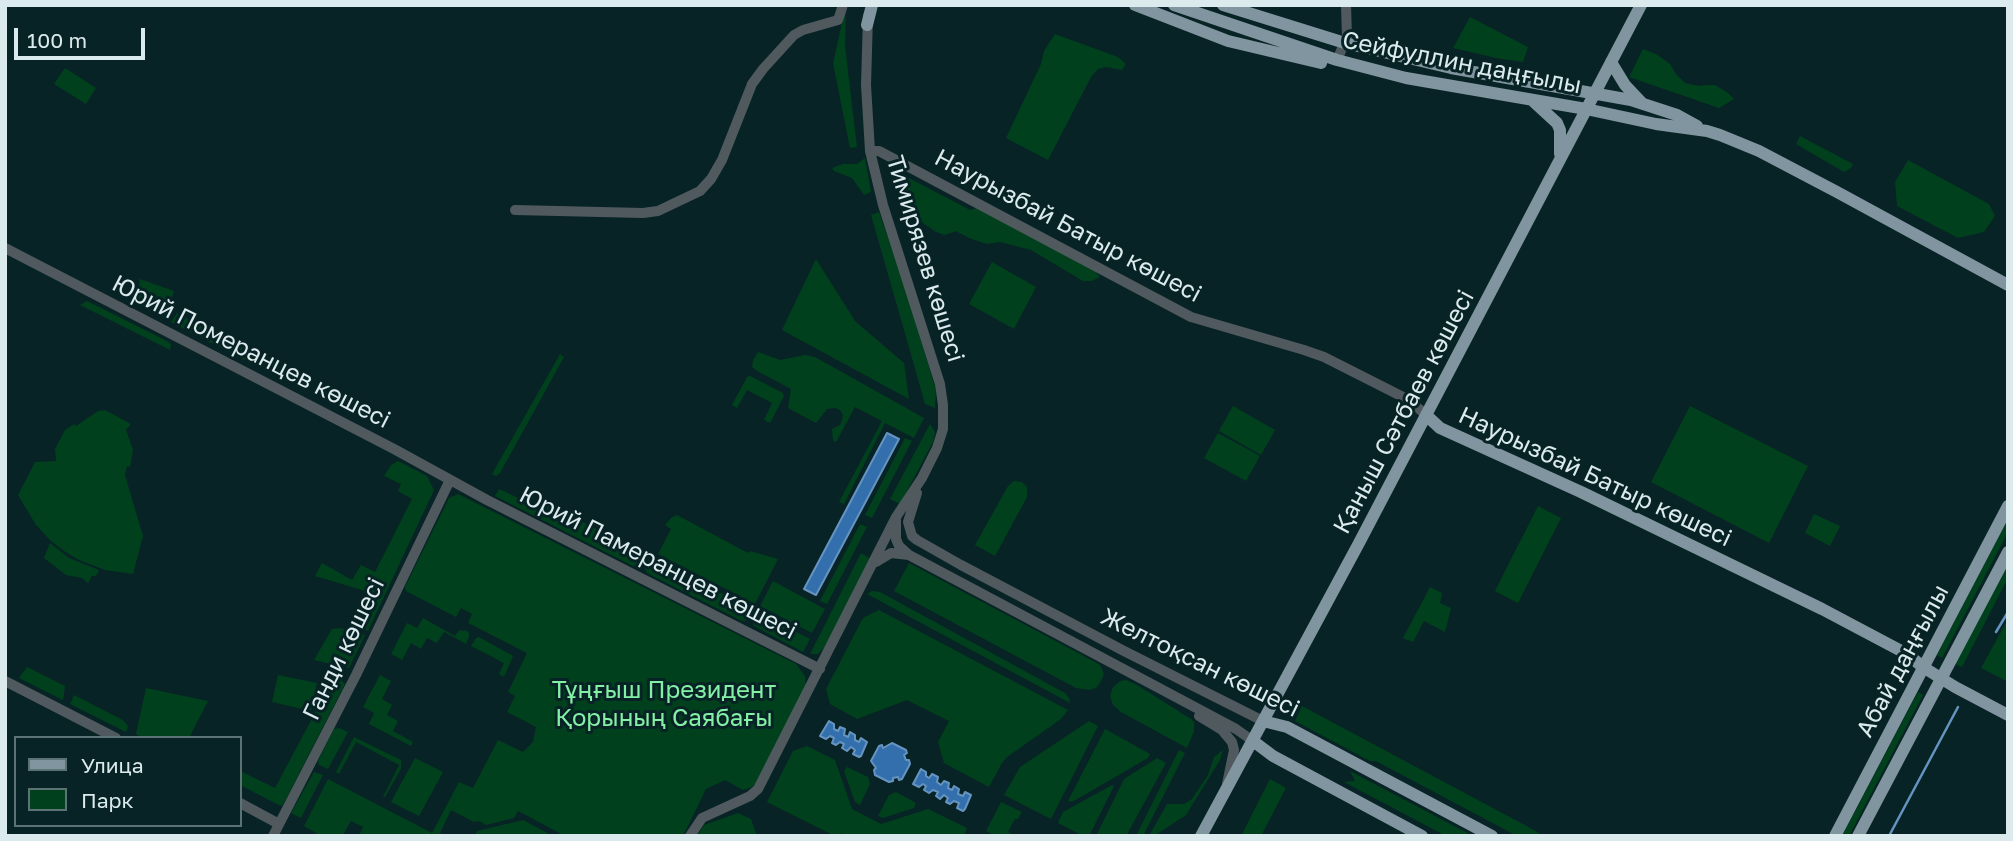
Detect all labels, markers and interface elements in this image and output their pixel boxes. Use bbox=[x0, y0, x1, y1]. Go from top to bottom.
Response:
scale bar bbox=[18, 14, 149, 58]
street label: Сейфуллин даңғылы bbox=[1340, 26, 1584, 100]
text: 100 m bbox=[27, 27, 87, 53]
street label: Наурызбай Батыр көшесі bbox=[930, 143, 1206, 309]
street label: Тимирязев көшесі bbox=[880, 152, 970, 366]
street label: Юрий Померанцев көшесі bbox=[107, 269, 395, 435]
street label: Қаныш Сәтбаев көшесі bbox=[1327, 285, 1481, 539]
street label: Наурызбай Батыр көшесі bbox=[1454, 401, 1736, 553]
street label: Юрий Памеранцев көшесі bbox=[514, 480, 802, 646]
street label: Ганди көшесі bbox=[297, 573, 391, 725]
street label: Абай даңғылы bbox=[1851, 580, 1955, 742]
street label: Желтоқсан көшесі bbox=[1096, 602, 1304, 724]
park label: Тұңғыш Президент Қорының Саябағы bbox=[552, 676, 776, 732]
legend bbox=[14, 736, 242, 827]
text: Улица bbox=[81, 752, 144, 778]
text: Парк bbox=[81, 787, 134, 813]

